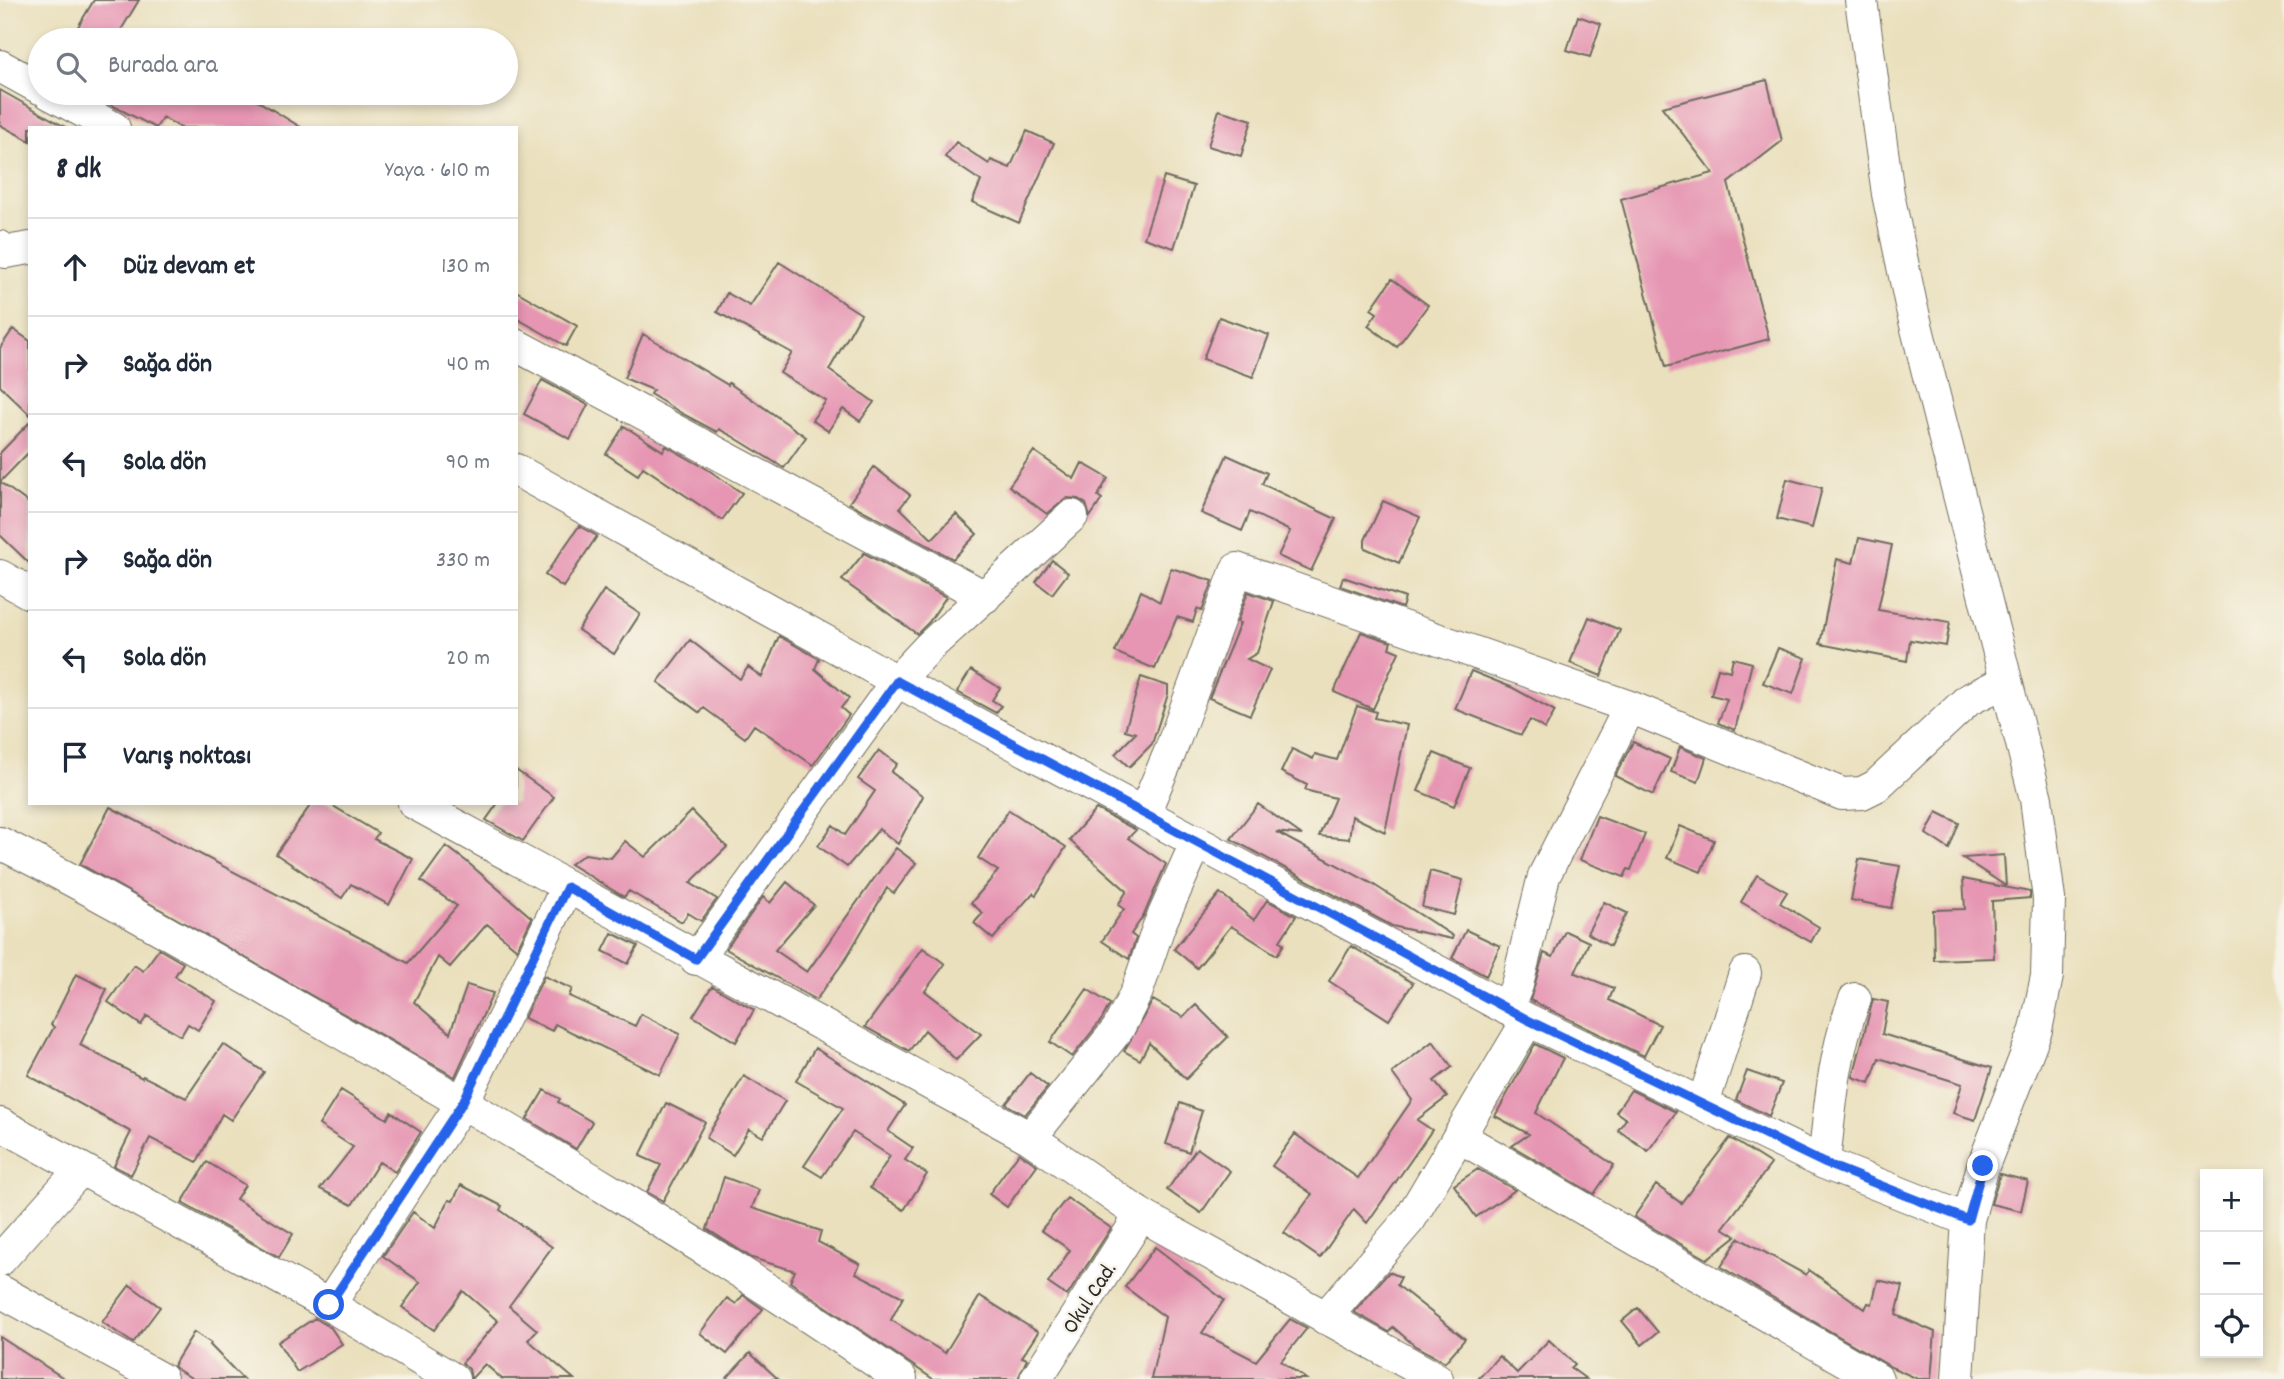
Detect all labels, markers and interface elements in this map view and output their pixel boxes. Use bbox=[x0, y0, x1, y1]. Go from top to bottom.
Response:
search box bbox=[28, 28, 518, 105]
icon: search bbox=[52, 48, 90, 86]
text: Burada ara bbox=[108, 48, 218, 85]
text: 8 dk bbox=[56, 150, 101, 193]
text: Yaya · 610 m bbox=[385, 155, 490, 188]
icon: ahead bbox=[56, 248, 94, 286]
text: Düz devam et bbox=[123, 249, 255, 286]
text: 130 m bbox=[441, 251, 490, 284]
icon: right bbox=[56, 346, 94, 384]
text: Sağa dön bbox=[123, 347, 212, 384]
text: 40 m bbox=[447, 349, 490, 382]
icon: left bbox=[56, 444, 94, 482]
text: Sola dön bbox=[123, 445, 206, 482]
text: 90 m bbox=[446, 447, 490, 480]
icon: right bbox=[56, 542, 94, 580]
text: Sağa dön bbox=[123, 543, 212, 580]
text: 330 m bbox=[436, 545, 490, 578]
icon: left bbox=[56, 640, 94, 678]
text: Sola dön bbox=[123, 641, 206, 678]
text: 20 m bbox=[446, 643, 490, 676]
icon: arrive bbox=[56, 738, 94, 776]
text: Varış noktası bbox=[123, 739, 251, 776]
route end bbox=[1967, 1150, 1998, 1181]
map controls bbox=[2200, 1169, 2263, 1358]
button: + bbox=[2200, 1169, 2263, 1232]
button: − bbox=[2200, 1232, 2263, 1295]
street label: Okul Cad. bbox=[1055, 1256, 1127, 1341]
route start bbox=[313, 1289, 344, 1320]
button: locate bbox=[2200, 1295, 2263, 1358]

